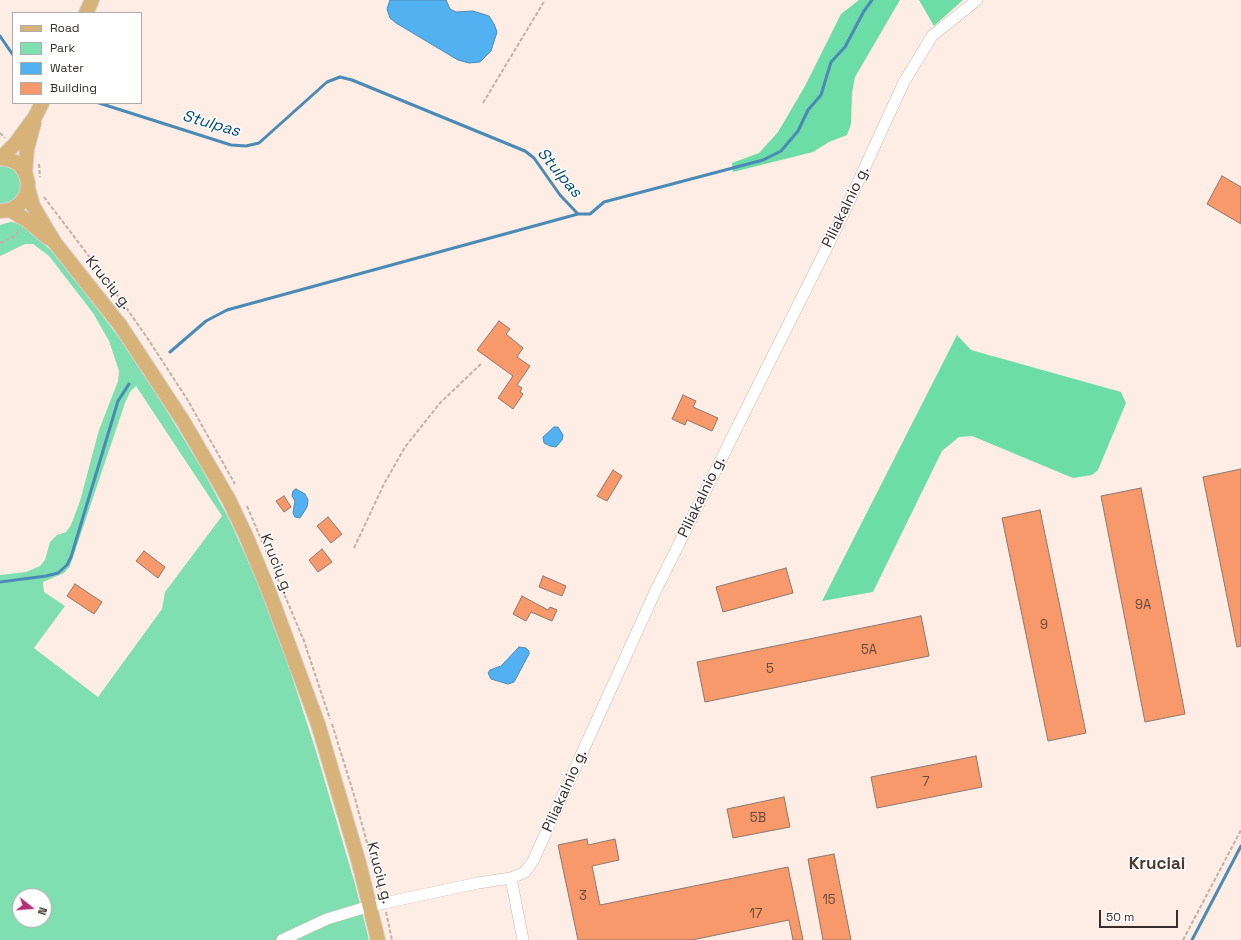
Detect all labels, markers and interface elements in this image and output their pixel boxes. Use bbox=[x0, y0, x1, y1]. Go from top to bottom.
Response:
legend bbox=[12, 12, 142, 104]
text: Road bbox=[50, 20, 79, 36]
text: Park bbox=[50, 40, 75, 56]
text: Water bbox=[50, 60, 84, 76]
text: Building bbox=[50, 80, 97, 96]
water label: Stulpas bbox=[180, 107, 242, 141]
water label: Stulpas bbox=[533, 144, 585, 202]
street label: Piliakalnio g. bbox=[819, 163, 873, 251]
street label: Krucių g. bbox=[81, 253, 135, 313]
street label: Piliakalnio g. bbox=[675, 453, 729, 541]
street label: Krucių g. bbox=[256, 531, 296, 597]
house number: 9A bbox=[1135, 597, 1151, 613]
house number: 9 bbox=[1040, 617, 1048, 633]
house number: 5A bbox=[861, 642, 877, 658]
house number: 5 bbox=[766, 661, 774, 677]
street label: Piliakalnio g. bbox=[539, 747, 591, 835]
house number: 7 bbox=[922, 774, 930, 790]
house number: 5B bbox=[750, 810, 766, 826]
street label: Krucių g. bbox=[362, 840, 396, 906]
district label: Kruciai bbox=[1129, 854, 1185, 874]
north arrow bbox=[12, 888, 52, 928]
house number: 3 bbox=[579, 888, 587, 904]
house number: 15 bbox=[822, 892, 836, 908]
scale bar bbox=[1101, 902, 1180, 928]
text: N bbox=[35, 906, 50, 917]
house number: 17 bbox=[750, 906, 762, 922]
text: 50 m bbox=[1106, 909, 1134, 925]

